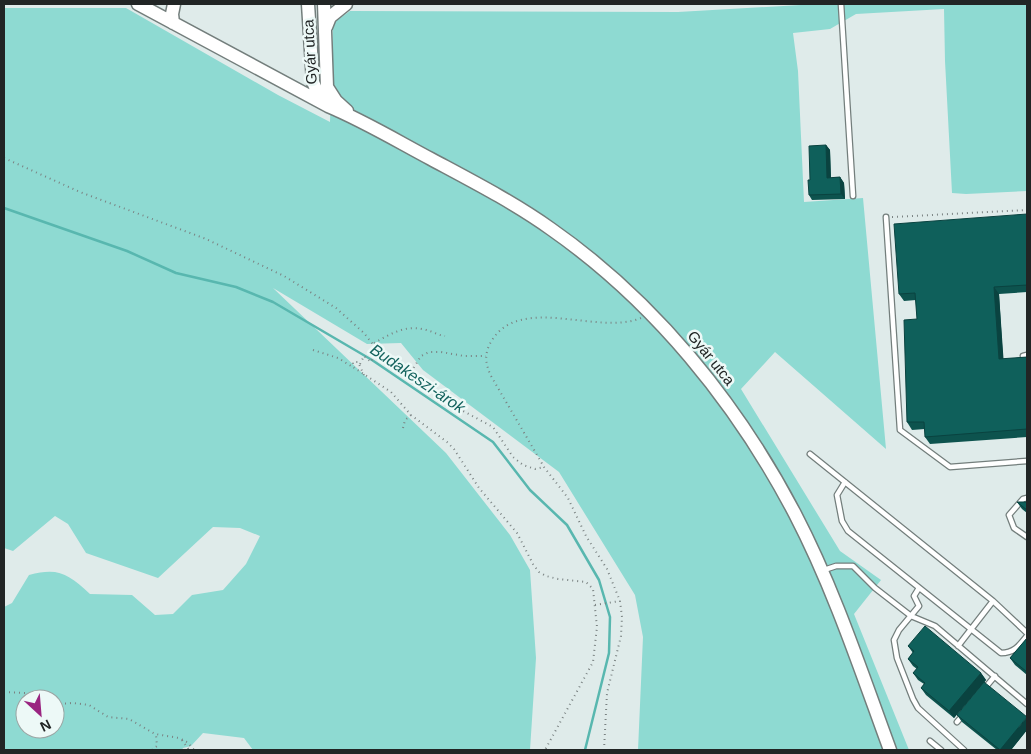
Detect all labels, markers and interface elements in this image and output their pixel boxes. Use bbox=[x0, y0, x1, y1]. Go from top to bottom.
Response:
street label: Gyár utca bbox=[299, 18, 320, 85]
street label: Gyár utca bbox=[684, 327, 739, 389]
water label: Budakeszi-árok bbox=[367, 341, 469, 417]
north arrow bbox=[15, 689, 65, 739]
text: N bbox=[38, 716, 54, 735]

